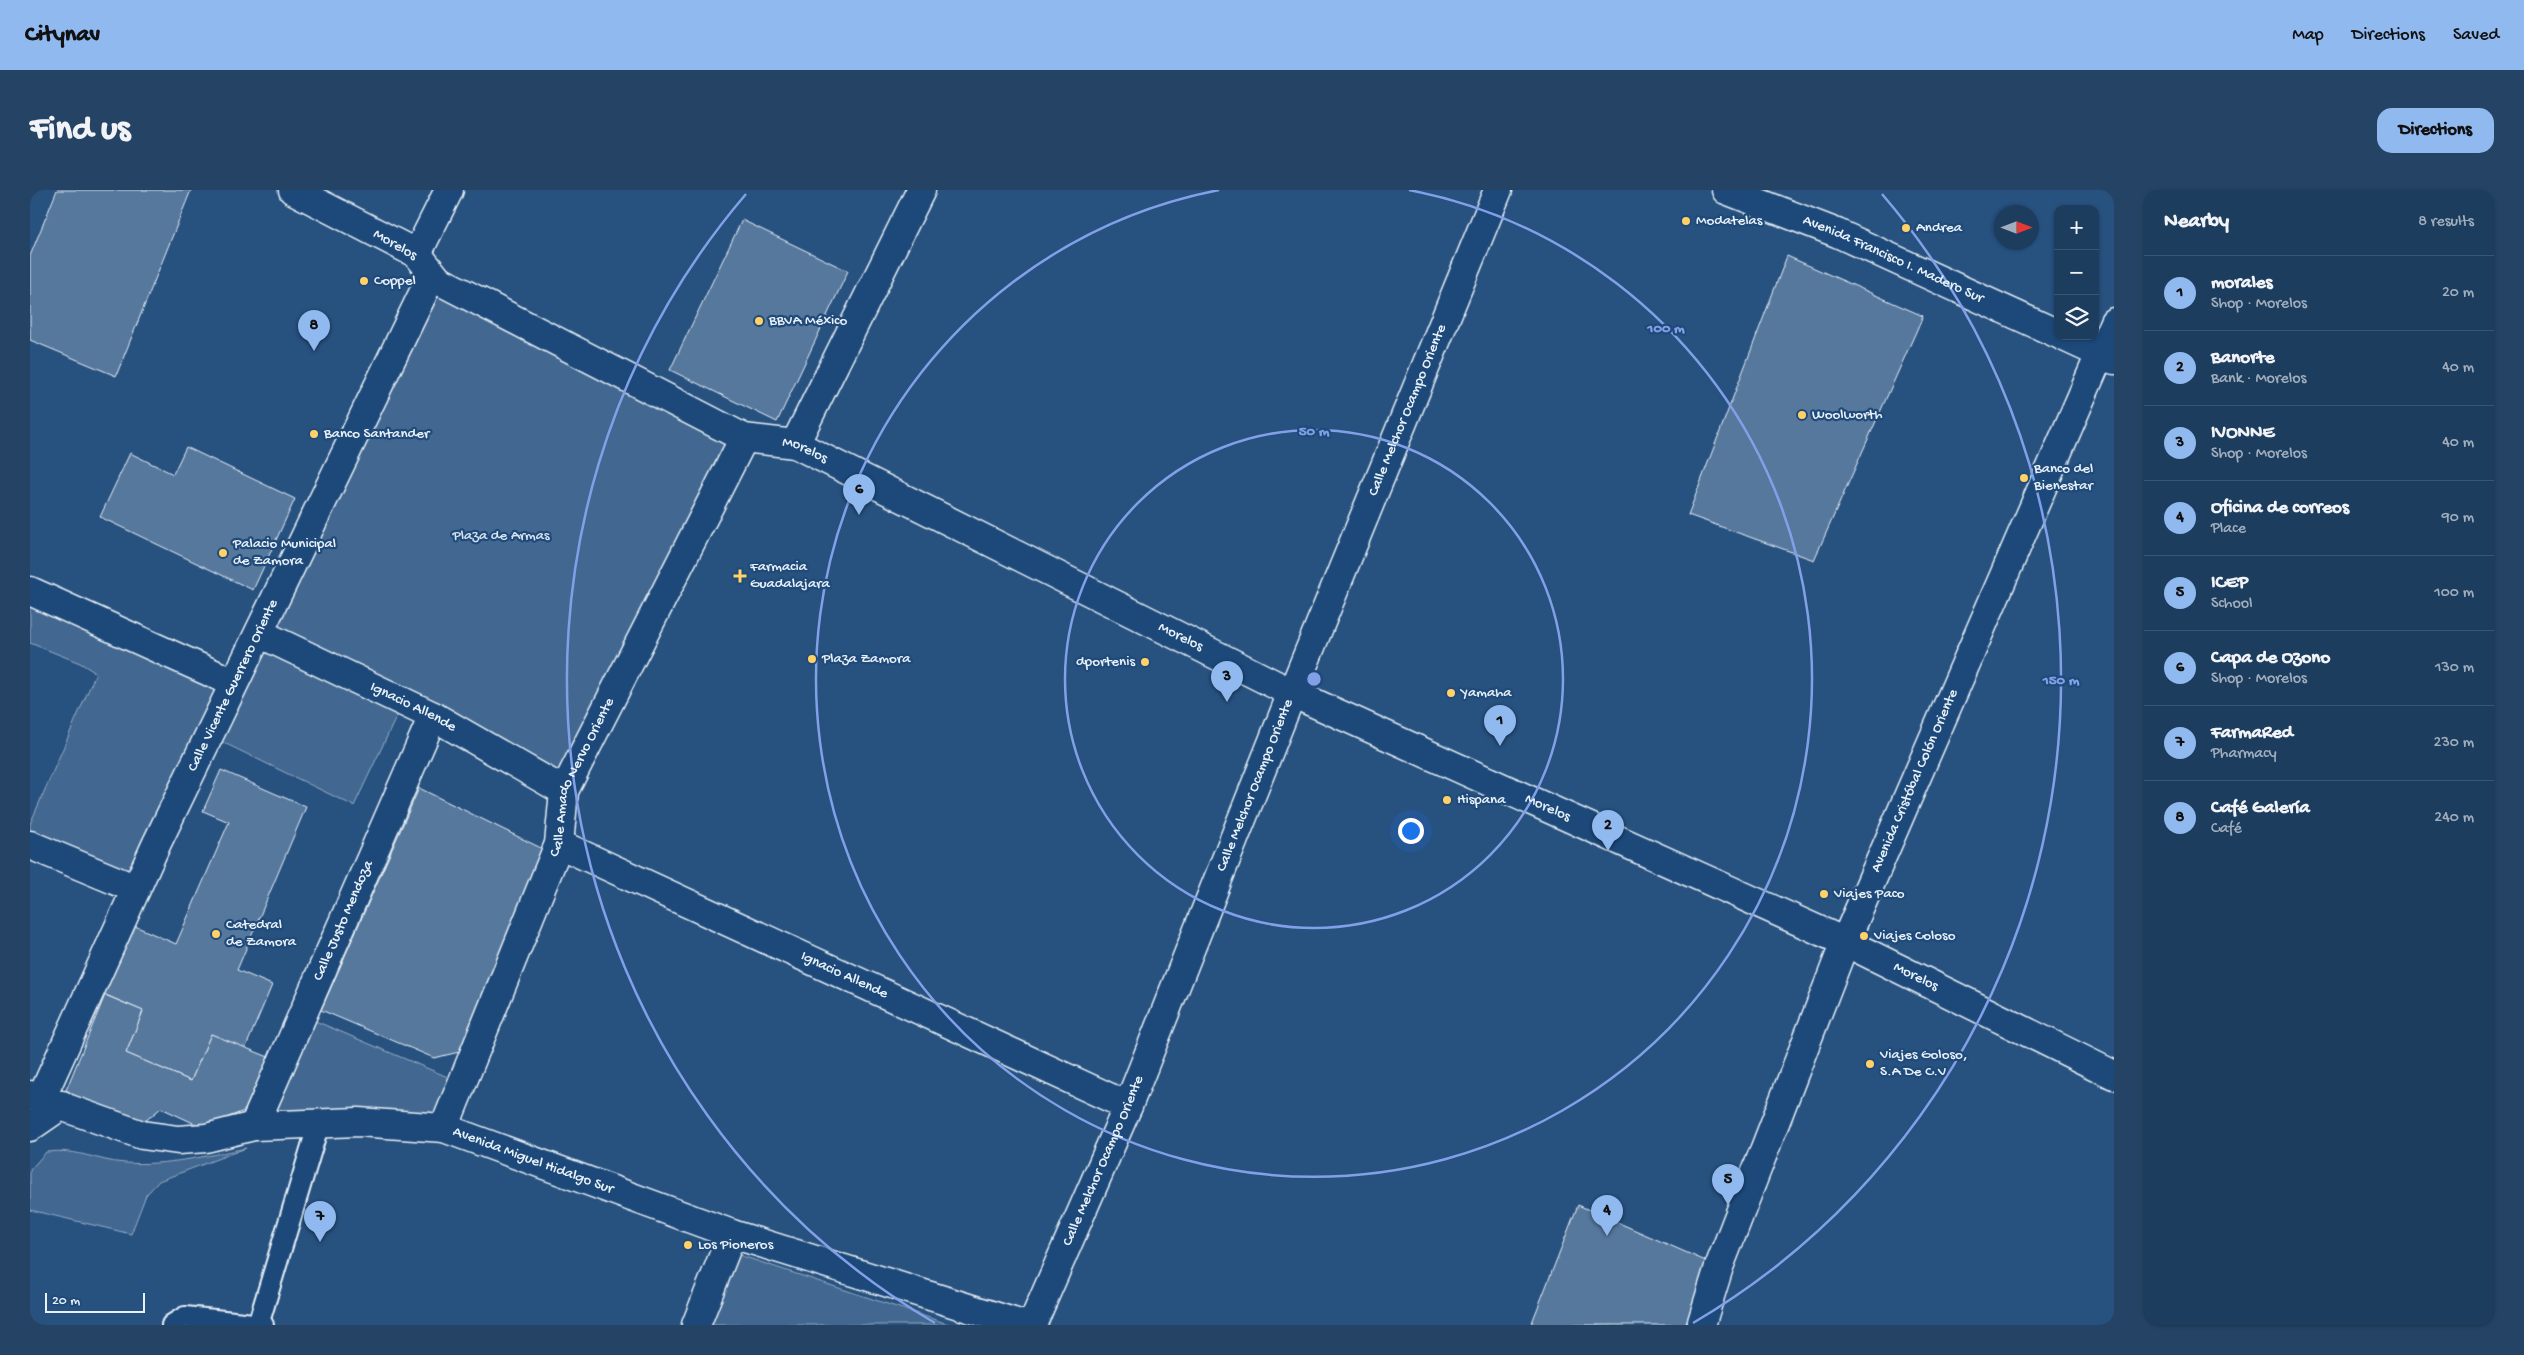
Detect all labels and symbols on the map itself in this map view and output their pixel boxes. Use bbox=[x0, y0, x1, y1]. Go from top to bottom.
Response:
north arrow bbox=[1994, 205, 2039, 250]
place label: Modatelas bbox=[1696, 212, 1763, 230]
street label: Avenida Francisco I. Madero Sur bbox=[1800, 212, 1988, 308]
marker: Modatelas bbox=[1680, 215, 1692, 227]
place label: Andrea bbox=[1916, 219, 1963, 237]
marker: Andrea bbox=[1900, 222, 1912, 234]
street label: Morelos bbox=[370, 225, 421, 265]
place label: Coppel bbox=[374, 272, 416, 290]
marker: Coppel bbox=[358, 275, 370, 287]
pin: 8 bbox=[298, 310, 330, 351]
place label: BBVA México bbox=[768, 312, 847, 330]
marker: BBVA México bbox=[753, 315, 765, 327]
text: 100 m bbox=[1646, 320, 1685, 338]
street label: Calle Melchor Ocampo Oriente bbox=[1365, 322, 1451, 499]
place label: Woolworth bbox=[1812, 406, 1883, 424]
marker: Woolworth bbox=[1796, 409, 1808, 421]
text: 50 m bbox=[1299, 423, 1330, 441]
place label: Banco Santander bbox=[323, 425, 431, 443]
marker: Banco Santander bbox=[308, 428, 320, 440]
street label: Morelos bbox=[781, 434, 831, 468]
place label: Banco del Bienestar bbox=[2033, 460, 2095, 495]
marker: Banco del Bienestar bbox=[2018, 472, 2030, 484]
pin: 6 bbox=[843, 474, 875, 515]
park label: Plaza de Armas bbox=[451, 527, 550, 545]
place label: Palacio Municipal de Zamora bbox=[232, 535, 336, 570]
marker: Palacio Municipal de Zamora bbox=[217, 547, 229, 559]
place label: Farmacia Guadalajara bbox=[749, 558, 831, 593]
marker: Farmacia Guadalajara bbox=[734, 570, 746, 582]
street label: Calle Vicente Guerrero Oriente bbox=[184, 596, 283, 775]
street label: Morelos bbox=[1155, 618, 1206, 656]
place label: Plaza Zamora bbox=[821, 650, 911, 668]
marker: Plaza Zamora bbox=[806, 653, 818, 665]
place label: dportenis bbox=[1076, 653, 1135, 671]
marker: dportenis bbox=[1139, 656, 1151, 668]
pin: 3 bbox=[1211, 661, 1243, 702]
centre of rings bbox=[1305, 670, 1323, 688]
text: 150 m bbox=[2042, 672, 2080, 690]
street label: Ignacio Allende bbox=[367, 678, 460, 737]
place label: Yamaha bbox=[1459, 684, 1512, 702]
street label: Avenida Cristóbal Colón Oriente bbox=[1867, 686, 1963, 875]
marker: Yamaha bbox=[1445, 687, 1457, 699]
street label: Calle Amado Nervo Oriente bbox=[546, 695, 619, 860]
street label: Calle Melchor Ocampo Oriente bbox=[1213, 696, 1298, 874]
pin: 1 bbox=[1484, 705, 1516, 746]
street label: Morelos bbox=[1522, 790, 1574, 826]
place label: Hispana bbox=[1457, 791, 1506, 809]
marker: Hispana bbox=[1441, 794, 1453, 806]
pin: 2 bbox=[1592, 810, 1624, 851]
your location bbox=[1398, 818, 1424, 844]
street label: Calle Justo Mendoza bbox=[310, 857, 378, 984]
place label: Viajes Paco bbox=[1833, 885, 1905, 903]
marker: Viajes Paco bbox=[1818, 888, 1830, 900]
place label: Catedral de Zamora bbox=[226, 916, 297, 951]
place label: Viajes Coloso bbox=[1873, 927, 1956, 945]
marker: Catedral de Zamora bbox=[210, 928, 222, 940]
marker: Viajes Coloso bbox=[1858, 930, 1870, 942]
street label: Ignacio Allende bbox=[798, 947, 891, 1003]
street label: Morelos bbox=[1890, 958, 1942, 996]
place label: Viajes Goloso, S.A De C.V bbox=[1879, 1046, 1967, 1081]
marker: Viajes Goloso, S.A De C.V bbox=[1864, 1058, 1876, 1070]
street label: Calle Melchor Ocampo Oriente bbox=[1059, 1073, 1148, 1249]
street label: Avenida Miguel Hidalgo Sur bbox=[450, 1123, 617, 1199]
pin: 5 bbox=[1712, 1164, 1744, 1205]
pin: 4 bbox=[1591, 1195, 1623, 1236]
pin: 7 bbox=[304, 1201, 336, 1242]
place label: Los Pioneros bbox=[698, 1236, 774, 1254]
marker: Los Pioneros bbox=[682, 1239, 694, 1251]
scale bar bbox=[45, 1290, 145, 1313]

